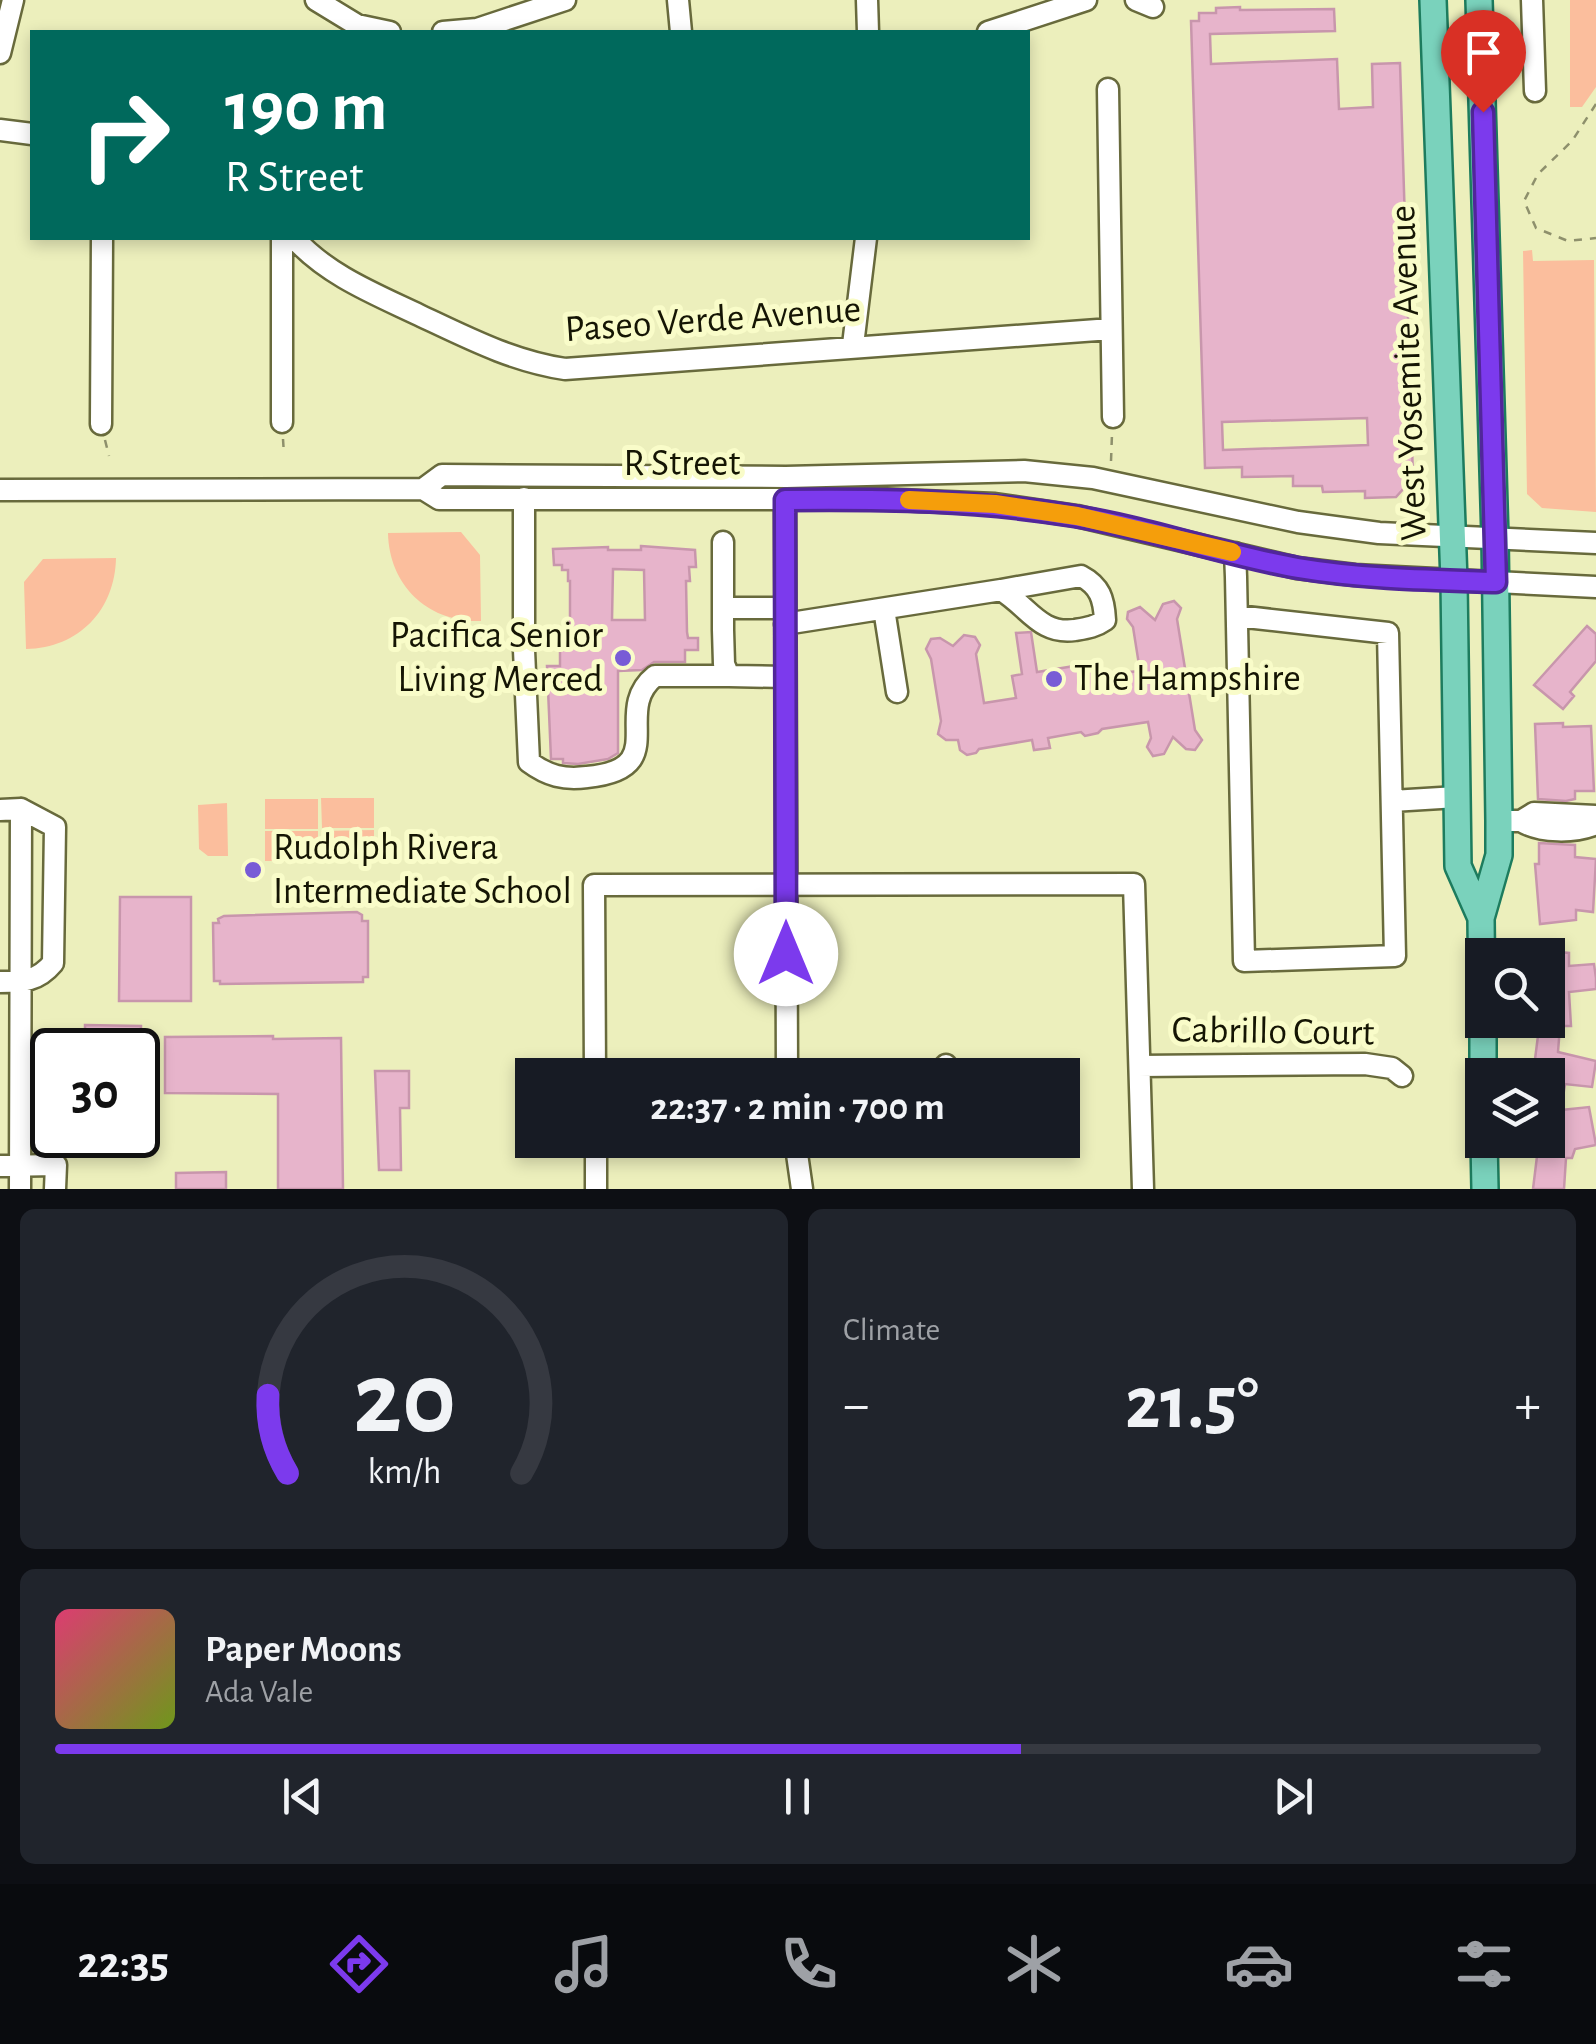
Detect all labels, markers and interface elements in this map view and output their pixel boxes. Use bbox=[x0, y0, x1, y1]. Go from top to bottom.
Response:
pin bbox=[1441, 10, 1526, 113]
icon: arrive bbox=[1456, 25, 1511, 80]
icon: right bbox=[60, 70, 190, 200]
text: 190 m bbox=[225, 73, 388, 143]
text: R Street bbox=[225, 155, 363, 200]
street label: West Yosemite Avenue bbox=[1384, 205, 1434, 541]
street label: Paseo Verde Avenue bbox=[564, 291, 862, 349]
street label: R Street bbox=[624, 445, 740, 483]
place label: Pacifica Senior Living Merced bbox=[390, 617, 604, 699]
marker: Pacifica Senior Living Merced bbox=[612, 647, 634, 669]
place label: The Hampshire bbox=[1074, 660, 1301, 698]
marker: The Hampshire bbox=[1043, 668, 1065, 690]
place label: Rudolph Rivera Intermediate School bbox=[273, 829, 572, 911]
marker: Rudolph Rivera Intermediate School bbox=[242, 859, 264, 881]
position arrow bbox=[734, 902, 838, 1006]
map controls bbox=[1465, 938, 1565, 1158]
button: search bbox=[1465, 938, 1565, 1038]
street label: Cabrillo Court bbox=[1171, 1011, 1375, 1053]
speed limit sign: 30 bbox=[30, 1028, 160, 1158]
button: layers bbox=[1465, 1058, 1565, 1158]
text: 22:37 · 2 min · 700 m bbox=[650, 1089, 945, 1127]
text: Climate bbox=[843, 1314, 940, 1346]
text: 20 bbox=[352, 1348, 456, 1452]
text: 21.5° bbox=[1125, 1367, 1259, 1442]
text: − bbox=[843, 1378, 869, 1433]
text: + bbox=[1515, 1378, 1541, 1433]
text: km/h bbox=[367, 1454, 441, 1490]
text: Paper Moons bbox=[205, 1631, 402, 1669]
text: Ada Vale bbox=[205, 1676, 313, 1708]
icon: previous bbox=[275, 1769, 330, 1824]
icon: pause bbox=[770, 1769, 825, 1824]
icon: next bbox=[1266, 1769, 1321, 1824]
icon: directions bbox=[324, 1929, 394, 1999]
icon: music bbox=[549, 1929, 619, 1999]
icon: phone bbox=[774, 1929, 844, 1999]
icon: climate bbox=[999, 1929, 1069, 1999]
icon: car bbox=[1224, 1929, 1294, 1999]
icon: filters bbox=[1449, 1929, 1519, 1999]
text: 22:35 bbox=[77, 1941, 169, 1986]

